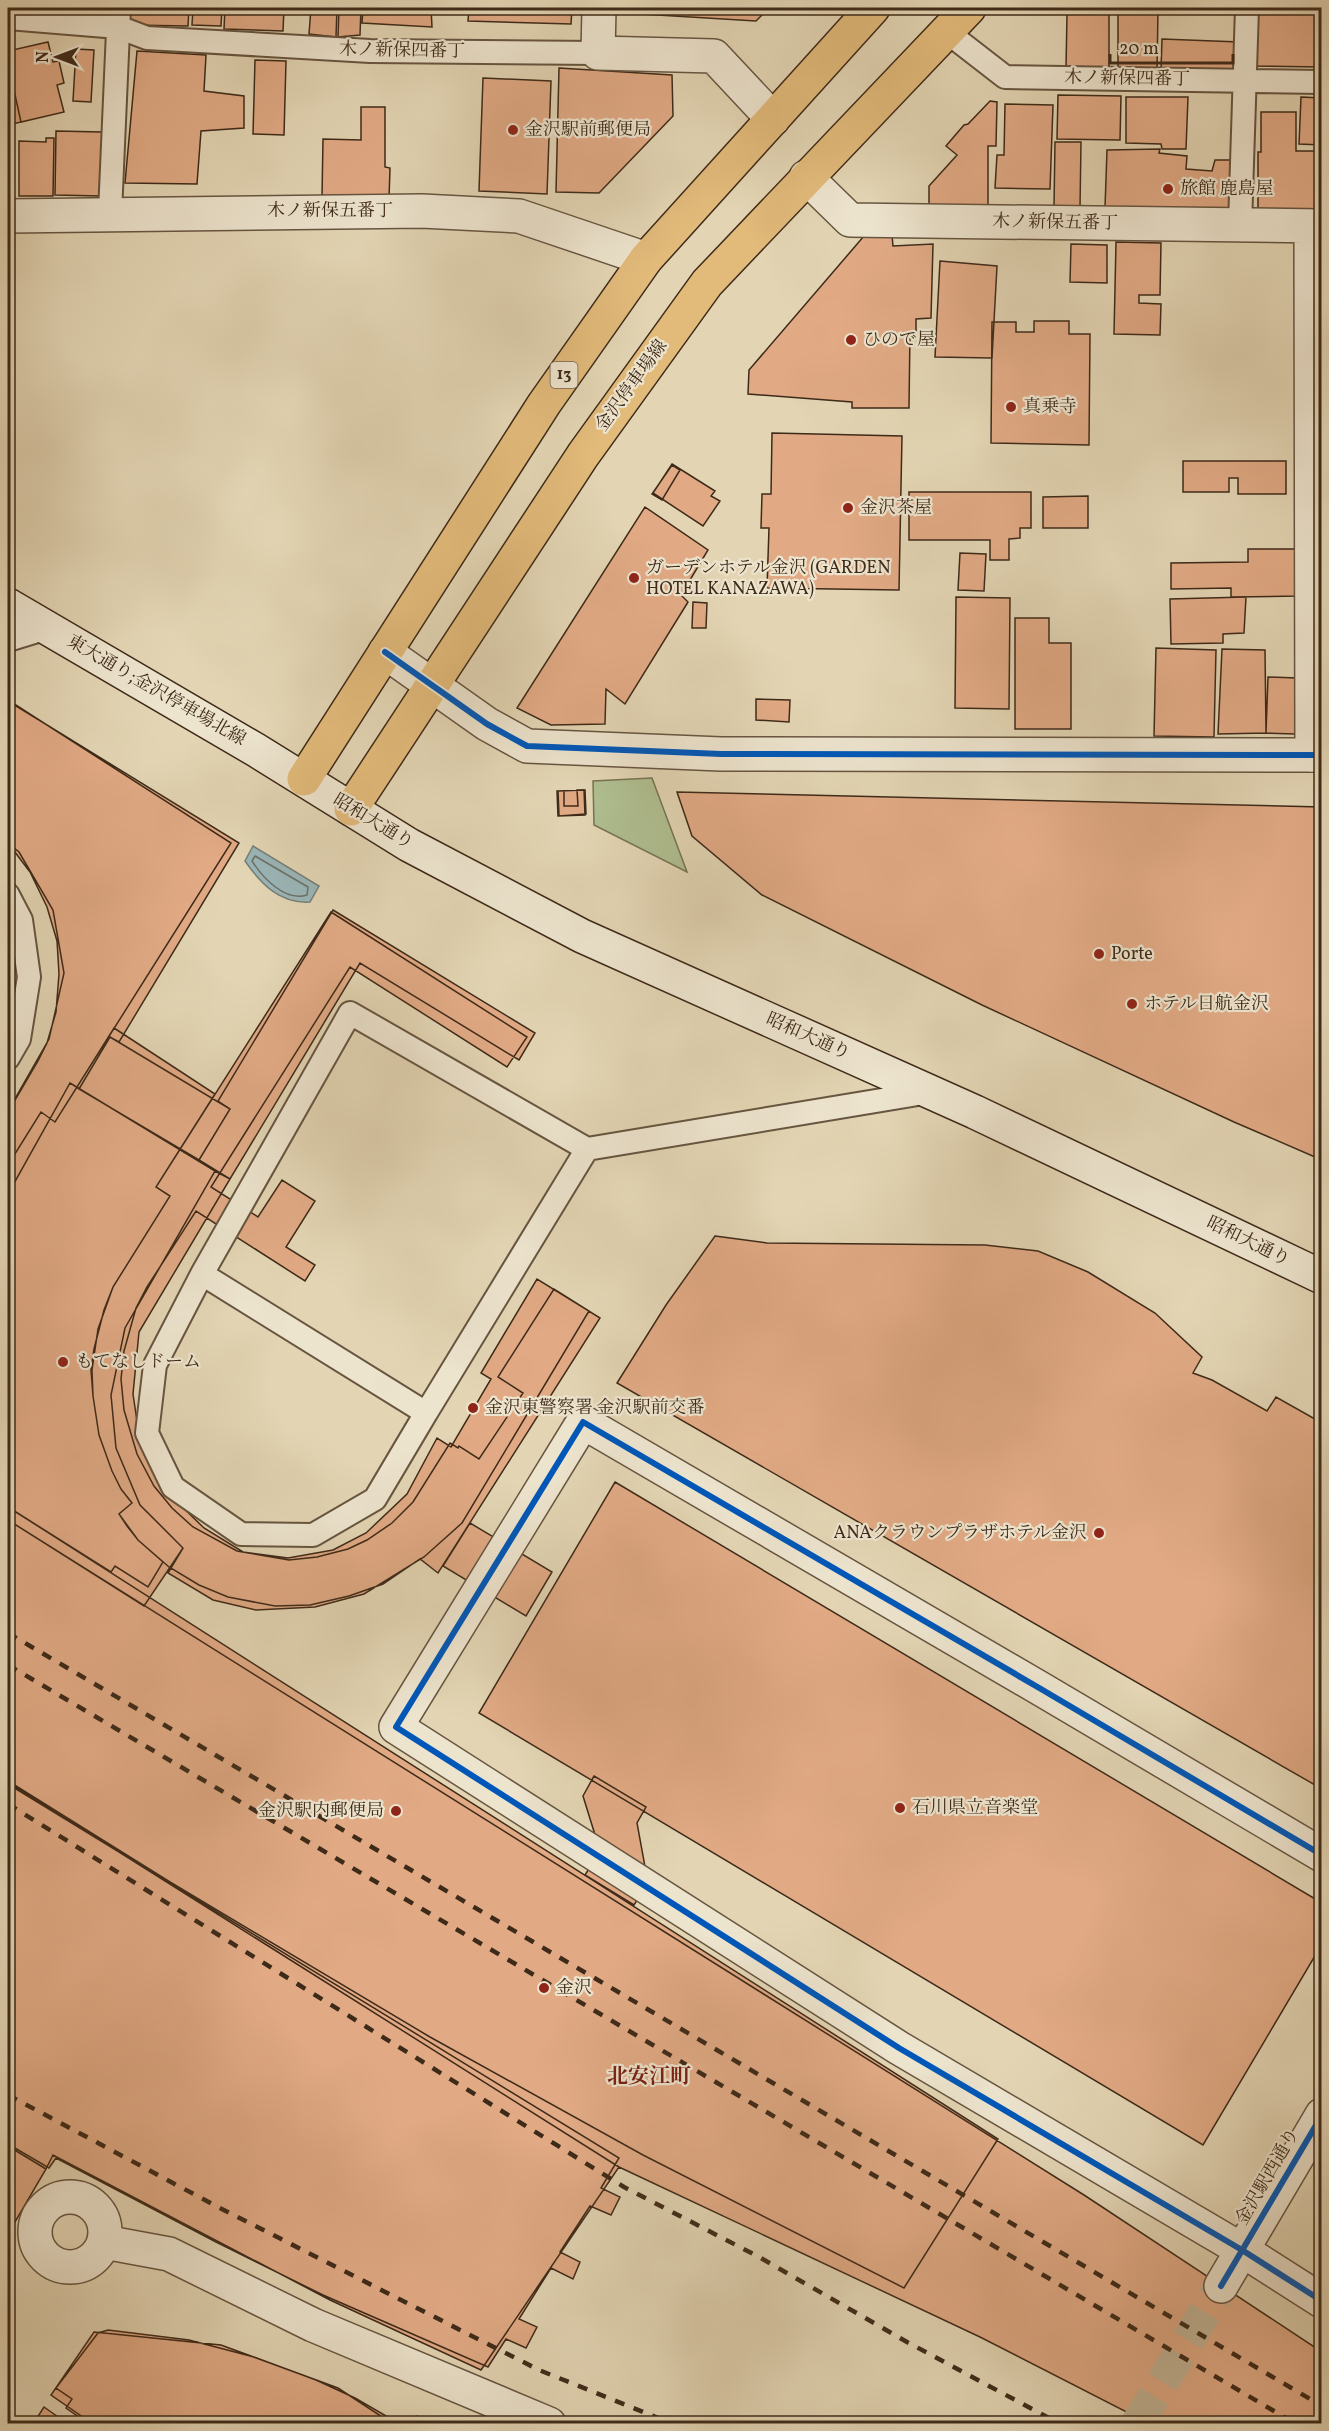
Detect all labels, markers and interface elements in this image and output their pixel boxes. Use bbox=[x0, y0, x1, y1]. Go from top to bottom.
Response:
north arrow bbox=[27, 27, 87, 87]
scale bar bbox=[1110, 27, 1233, 65]
street label: 木ノ新保四番丁 bbox=[339, 37, 465, 65]
text: 20 m bbox=[1119, 37, 1159, 62]
text: N bbox=[33, 51, 55, 63]
street label: 木ノ新保四番丁 bbox=[1064, 65, 1190, 93]
place label: 金沢駅前郵便局 bbox=[525, 118, 651, 143]
marker: 金沢駅前郵便局 bbox=[506, 123, 520, 137]
place label: 旅館 鹿島屋 bbox=[1180, 177, 1274, 202]
marker: 旅館 鹿島屋 bbox=[1161, 182, 1175, 196]
street label: 木ノ新保五番丁 bbox=[267, 199, 393, 224]
street label: 木ノ新保五番丁 bbox=[992, 209, 1118, 237]
place label: ひので屋 bbox=[863, 328, 935, 353]
marker: ひので屋 bbox=[844, 333, 858, 347]
street label: 金沢停車場線 bbox=[590, 335, 674, 437]
road number: 13 bbox=[550, 362, 578, 388]
place label: 真乗寺 bbox=[1023, 395, 1077, 420]
marker: 真乗寺 bbox=[1004, 400, 1018, 414]
place label: 金沢茶屋 bbox=[860, 496, 932, 521]
marker: 金沢茶屋 bbox=[841, 501, 855, 515]
place label: ガーデンホテル金沢 (GARDEN HOTEL KANAZAWA) bbox=[646, 556, 891, 602]
marker: ガーデンホテル金沢 (GARDEN HOTEL KANAZAWA) bbox=[627, 571, 641, 585]
street label: 東大通り;金沢停車場北線 bbox=[62, 630, 250, 752]
street label: 昭和大通り bbox=[328, 788, 418, 856]
place label: Porte bbox=[1111, 942, 1153, 967]
marker: Porte bbox=[1092, 947, 1106, 961]
place label: ホテル日航金沢 bbox=[1144, 992, 1269, 1017]
marker: ホテル日航金沢 bbox=[1125, 997, 1139, 1011]
street label: 昭和大通り bbox=[762, 1007, 854, 1067]
street label: 昭和大通り bbox=[1202, 1211, 1294, 1273]
place label: もてなしドーム bbox=[75, 1350, 201, 1375]
marker: もてなしドーム bbox=[56, 1355, 70, 1369]
place label: 金沢東警察署 金沢駅前交番 bbox=[485, 1396, 705, 1421]
marker: 金沢東警察署 金沢駅前交番 bbox=[466, 1401, 480, 1415]
place label: ANAクラウンプラザホテル金沢 bbox=[834, 1521, 1087, 1546]
marker: ANAクラウンプラザホテル金沢 bbox=[1092, 1526, 1106, 1540]
place label: 石川県立音楽堂 bbox=[912, 1796, 1038, 1821]
place label: 金沢駅内郵便局 bbox=[258, 1799, 384, 1824]
marker: 石川県立音楽堂 bbox=[893, 1801, 907, 1815]
marker: 金沢駅内郵便局 bbox=[389, 1804, 403, 1818]
place label: 金沢 bbox=[556, 1976, 592, 2001]
marker: 金沢 bbox=[537, 1981, 551, 1995]
district label: 北安江町 bbox=[607, 2063, 691, 2092]
street label: 金沢駅西通り bbox=[1230, 2124, 1306, 2230]

